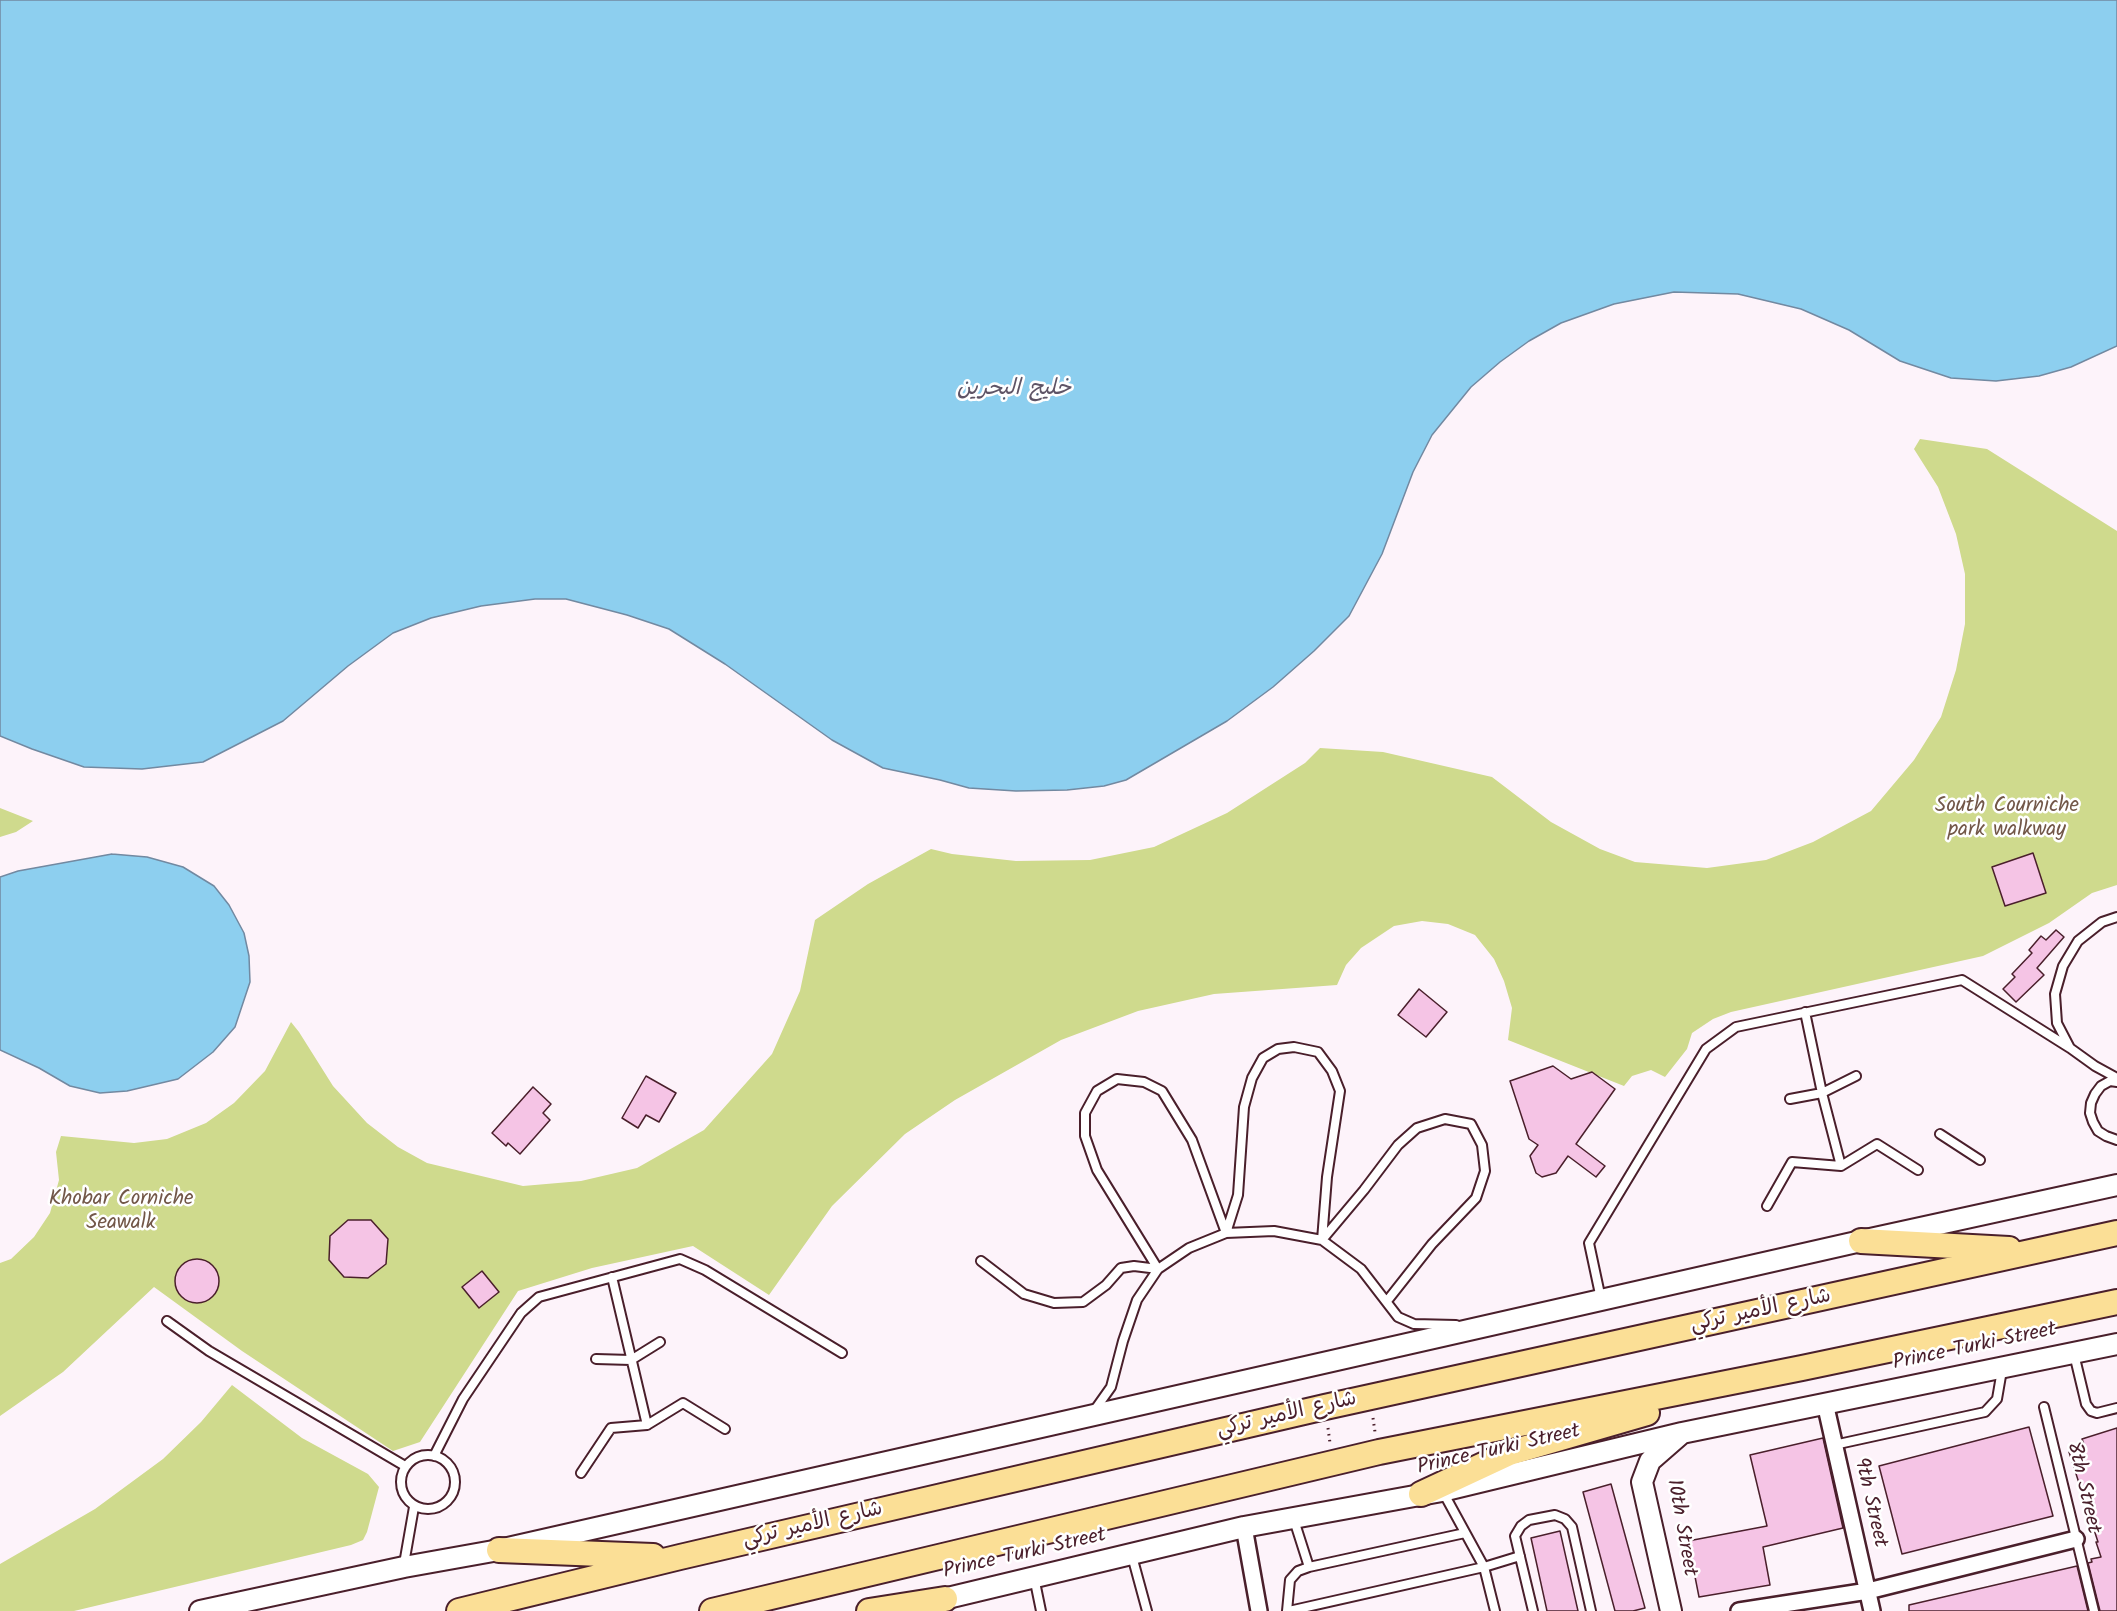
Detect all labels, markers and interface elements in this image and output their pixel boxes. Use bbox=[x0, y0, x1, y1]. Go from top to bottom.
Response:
water label: خليج البحرين bbox=[957, 377, 1071, 403]
park label: South Courniche park walkway bbox=[1935, 794, 2079, 844]
park label: Khobar Corniche Seawalk bbox=[49, 1187, 193, 1237]
street label: شارع الأمير تركي bbox=[1688, 1285, 1834, 1339]
street label: Prince Turki Street bbox=[1891, 1318, 2059, 1378]
street label: شارع الأمير تركي bbox=[1215, 1388, 1359, 1444]
street label: Prince Turki Street bbox=[1415, 1420, 1583, 1482]
street label: 8th Street bbox=[2059, 1440, 2105, 1536]
street label: 9th Street bbox=[1846, 1456, 1892, 1550]
street label: 10th Street bbox=[1659, 1477, 1701, 1579]
street label: شارع الأمير تركي bbox=[741, 1498, 885, 1554]
street label: Prince Turki Street bbox=[941, 1524, 1109, 1586]

